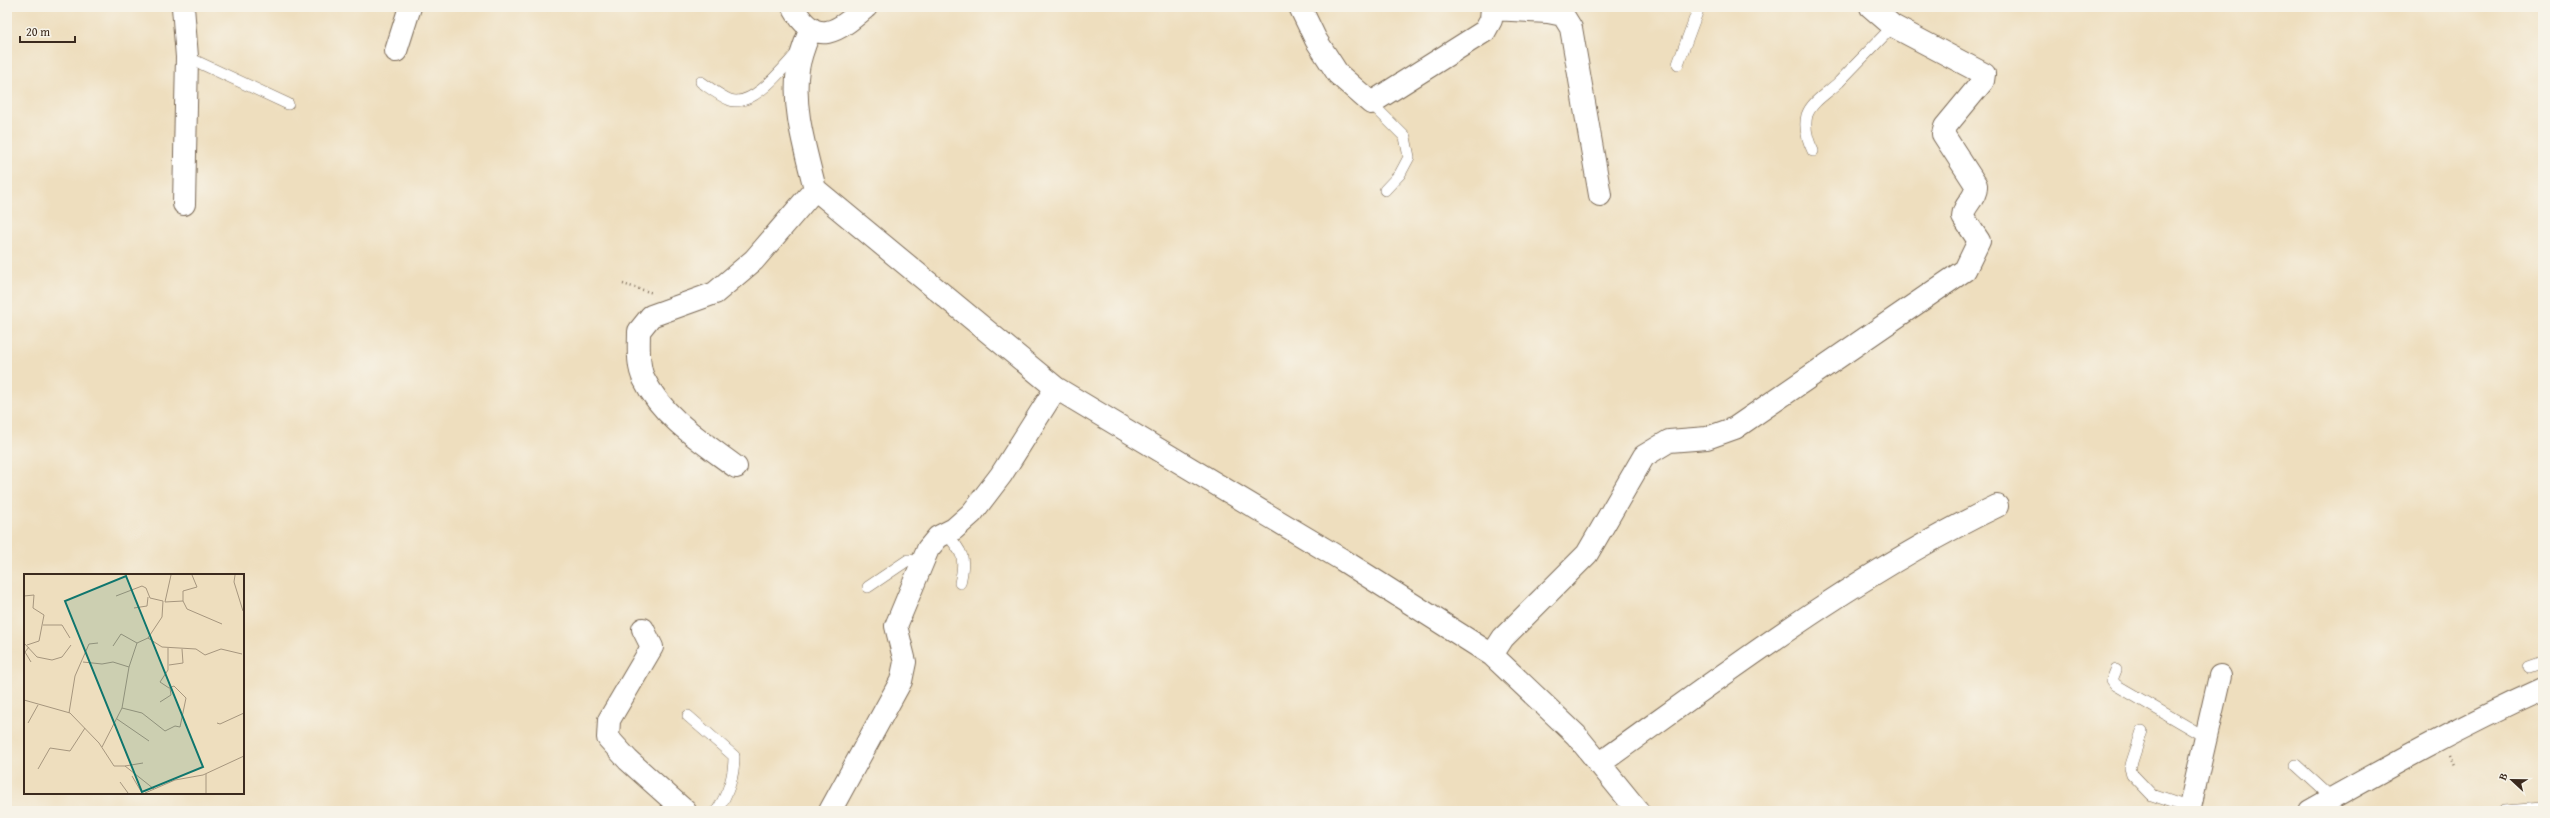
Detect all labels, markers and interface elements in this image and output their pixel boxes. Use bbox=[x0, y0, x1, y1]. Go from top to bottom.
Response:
scale bar bbox=[20, 18, 75, 44]
text: 20 m bbox=[26, 23, 50, 40]
inset map bbox=[24, 574, 244, 794]
north arrow bbox=[2492, 760, 2532, 800]
text: B bbox=[2494, 770, 2511, 782]

